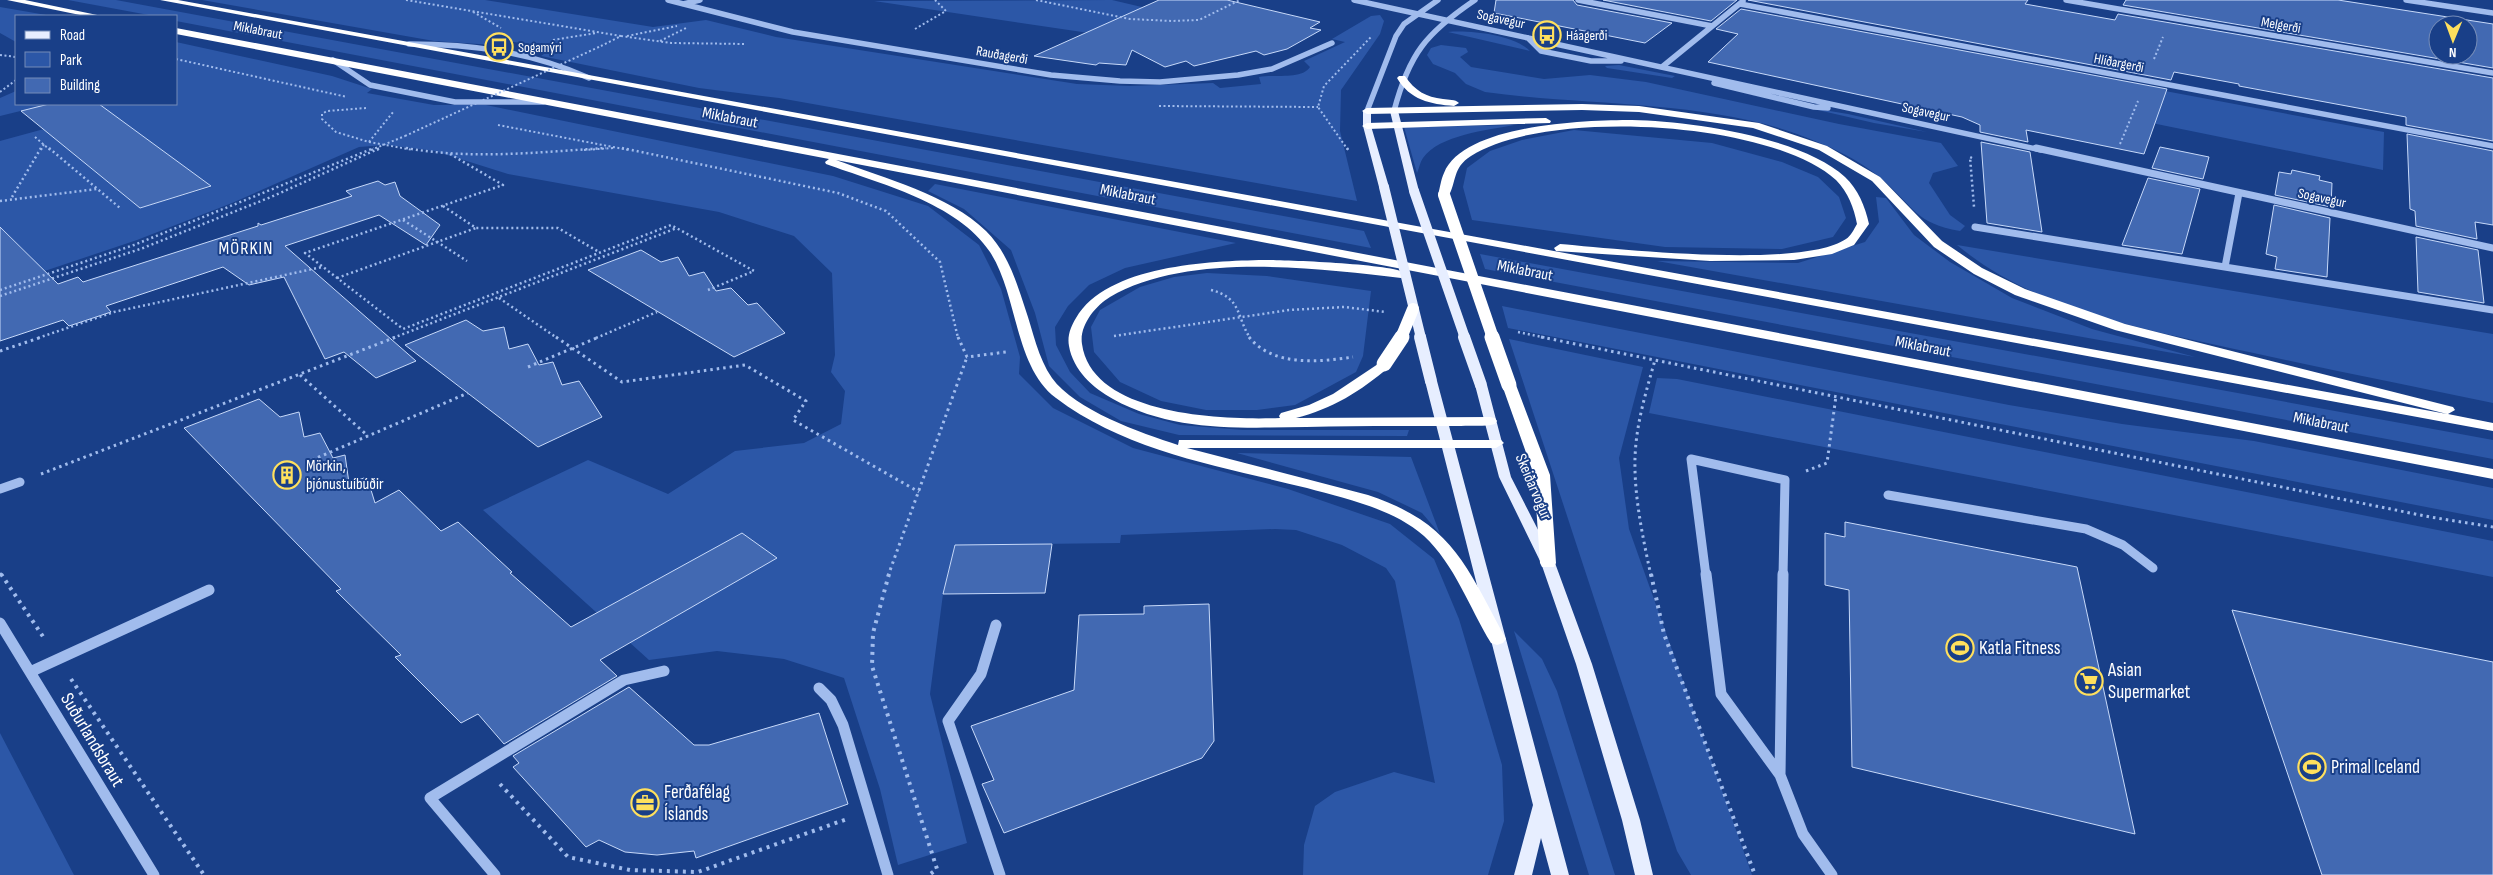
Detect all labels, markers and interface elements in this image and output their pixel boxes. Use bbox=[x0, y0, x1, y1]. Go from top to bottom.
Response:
street label: Sogavegur bbox=[1475, 6, 1527, 32]
street label: Melgerði bbox=[2260, 13, 2302, 37]
legend bbox=[15, 15, 178, 105]
north arrow bbox=[2428, 15, 2478, 65]
street label: Miklabraut bbox=[232, 17, 284, 43]
bus stop icon: Háagerði bbox=[1532, 20, 1562, 50]
text: Road bbox=[60, 26, 85, 45]
place label: Háagerði bbox=[1566, 27, 1607, 44]
bus stop icon: Sogamýri bbox=[484, 32, 514, 62]
place label: Sogamýri bbox=[518, 39, 562, 56]
street label: Rauðagerði bbox=[975, 42, 1029, 68]
text: N bbox=[2449, 44, 2457, 61]
street label: Hlíðargerði bbox=[2093, 50, 2145, 76]
text: Park bbox=[60, 51, 82, 70]
text: Building bbox=[60, 76, 100, 95]
street label: Sogavegur bbox=[1900, 99, 1952, 125]
street label: Miklabraut bbox=[700, 103, 760, 133]
street label: Miklabraut bbox=[1098, 180, 1158, 210]
street label: Sogavegur bbox=[2296, 185, 2348, 211]
district label: MÖRKIN bbox=[219, 238, 273, 259]
street label: Miklabraut bbox=[1495, 256, 1555, 286]
street label: Miklabraut bbox=[1893, 332, 1953, 362]
street label: Miklabraut bbox=[2291, 408, 2351, 438]
street label: Skeiðarvogur bbox=[1511, 451, 1556, 523]
place label: Mörkin, þjónustuíbúðir bbox=[306, 457, 384, 494]
building icon: Mörkin, þjónustuíbúðir bbox=[272, 460, 302, 490]
sports icon: Katla Fitness bbox=[1945, 633, 1975, 663]
place label: Katla Fitness bbox=[1979, 637, 2061, 660]
place label: Asian Supermarket bbox=[2107, 659, 2191, 704]
supermarket icon: Asian Supermarket bbox=[2074, 666, 2104, 696]
street label: Suðurlandsbraut bbox=[55, 689, 129, 791]
sports icon: Primal Iceland bbox=[2297, 752, 2327, 782]
place label: Primal Iceland bbox=[2331, 756, 2420, 779]
place label: Ferðafélag Íslands bbox=[664, 781, 730, 826]
office icon: Ferðafélag Íslands bbox=[630, 788, 660, 818]

